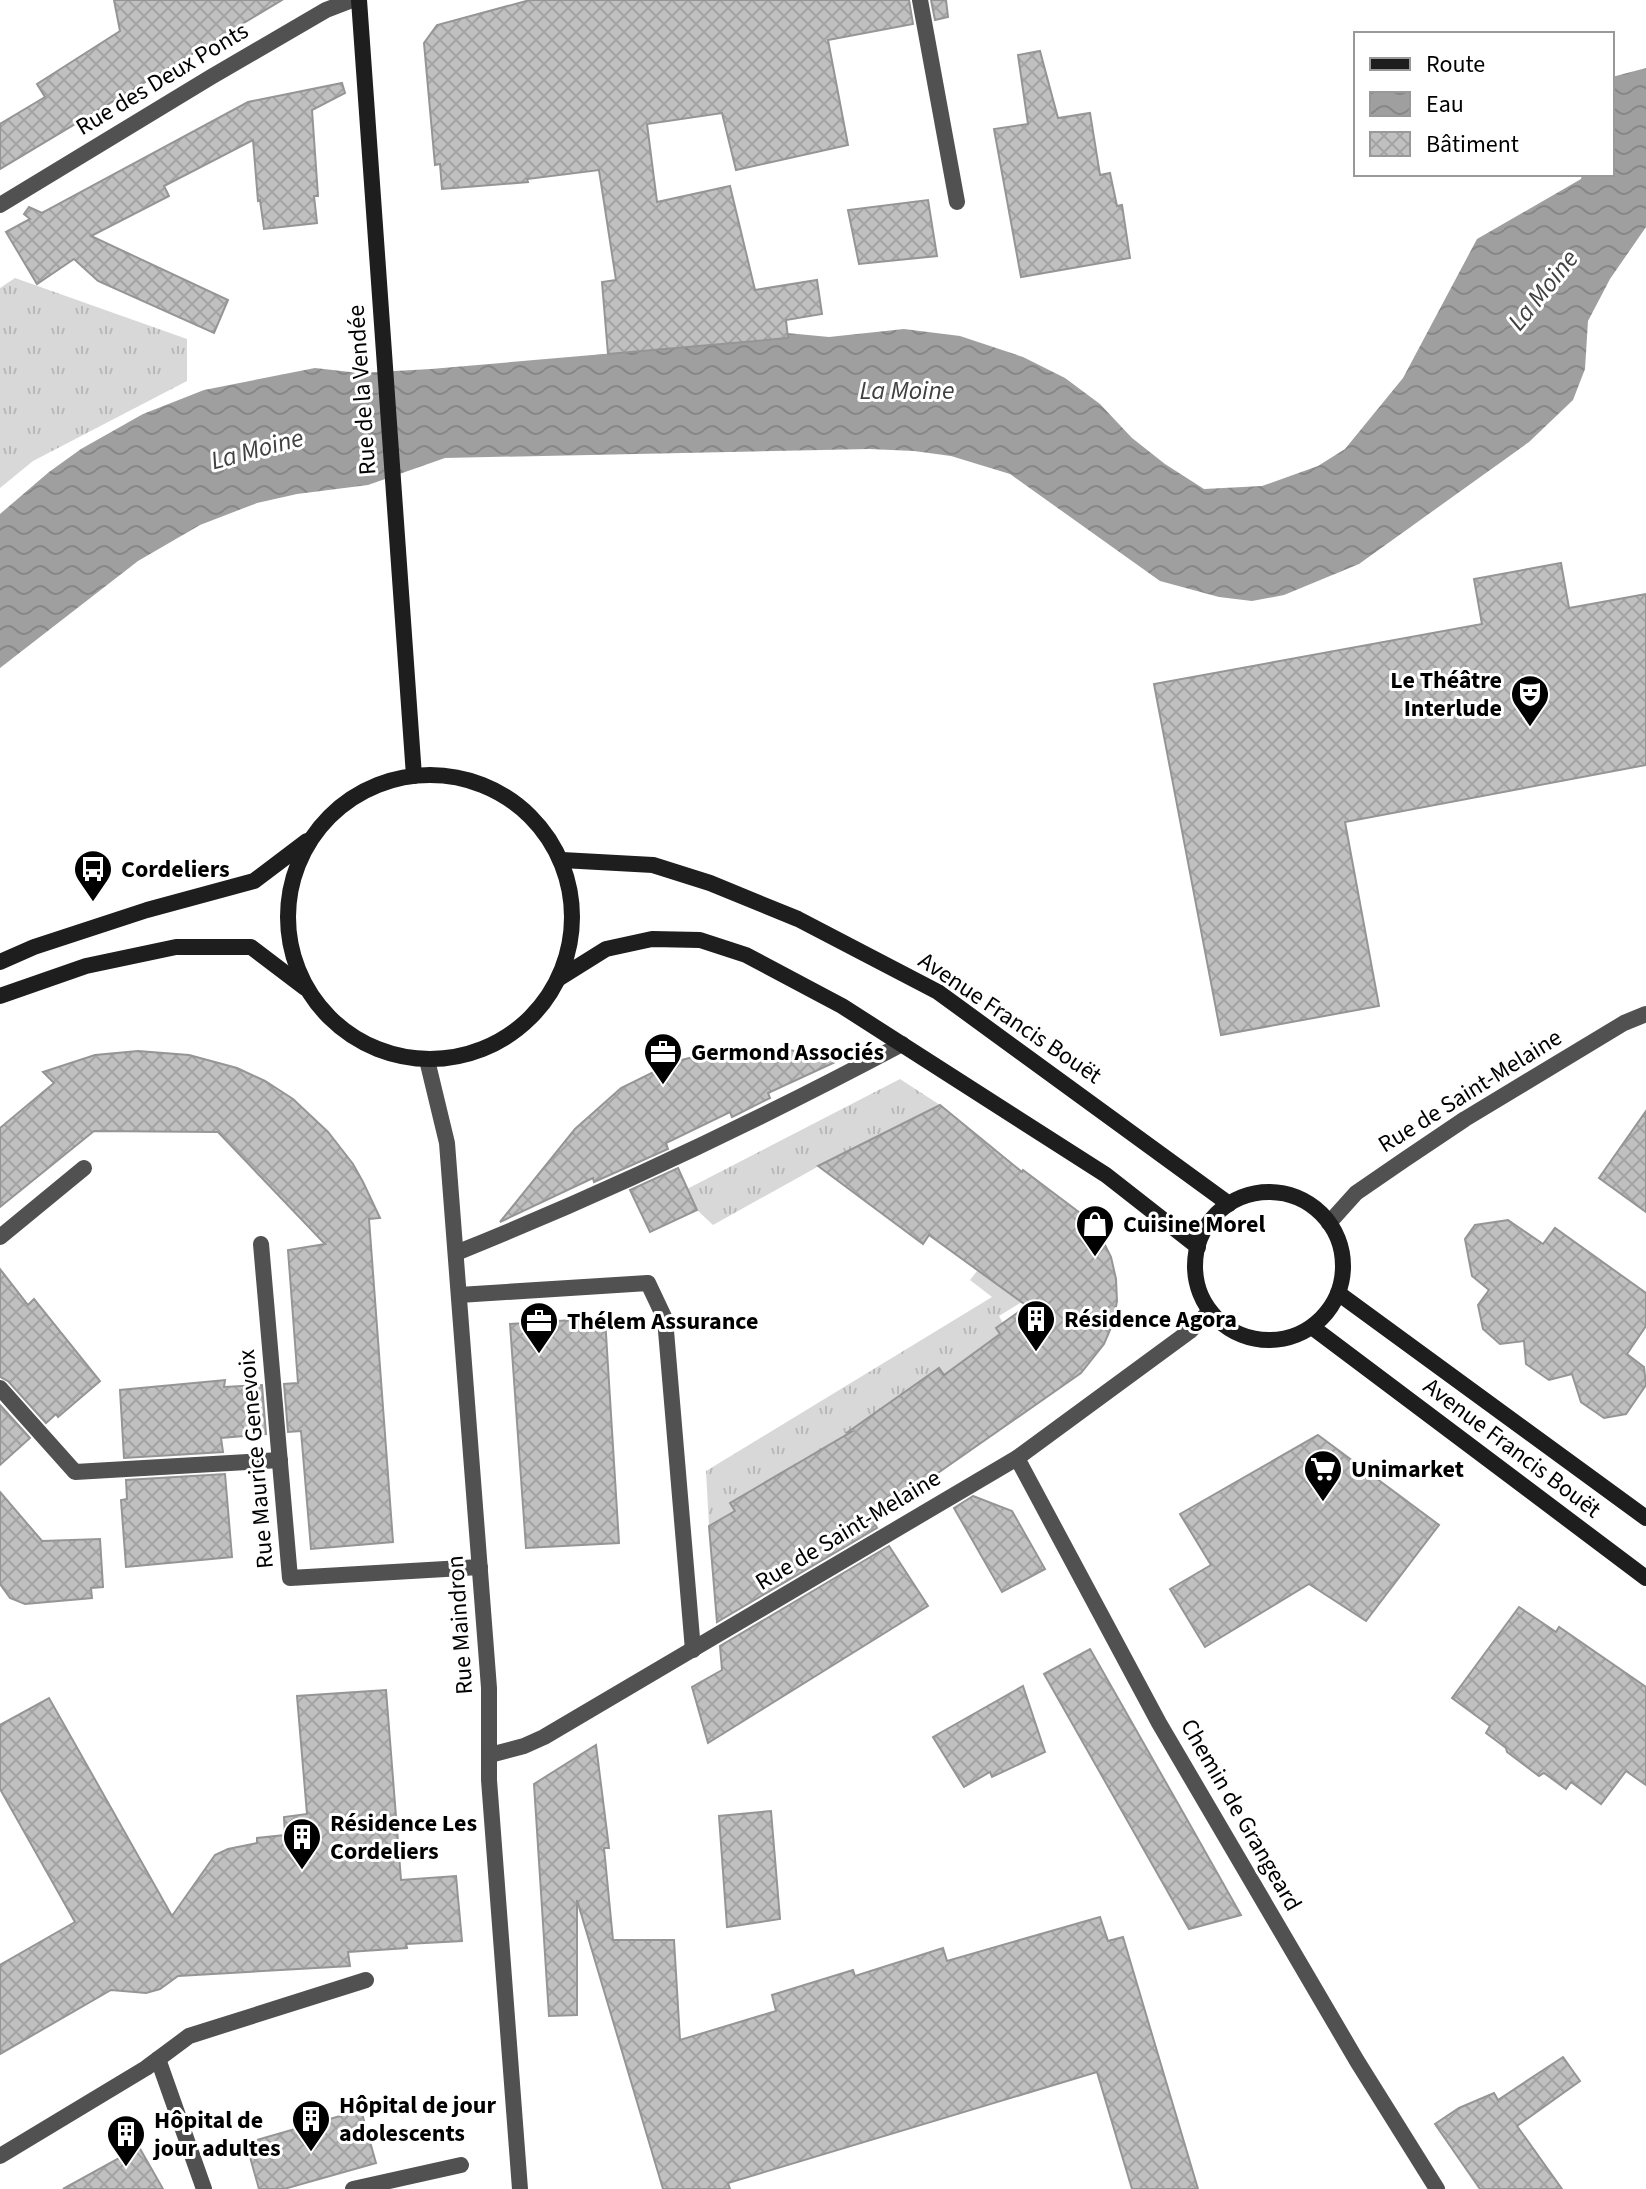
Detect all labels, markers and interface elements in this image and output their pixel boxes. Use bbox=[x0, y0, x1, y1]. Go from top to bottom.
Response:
street label: Rue des Deux Ponts bbox=[69, 14, 255, 144]
legend bbox=[1354, 32, 1614, 176]
text: Route bbox=[1426, 47, 1485, 82]
text: Eau bbox=[1426, 87, 1464, 122]
text: Bâtiment bbox=[1426, 127, 1519, 162]
water label: La Moine bbox=[1499, 242, 1587, 338]
street label: Rue de la Vendée bbox=[339, 304, 385, 476]
water label: La Moine bbox=[860, 372, 954, 409]
water label: La Moine bbox=[206, 419, 308, 479]
place label: Le Théâtre Interlude bbox=[1390, 663, 1502, 726]
theatre icon: Le Théâtre Interlude bbox=[1509, 673, 1551, 728]
bus stop icon: Cordeliers bbox=[72, 848, 114, 903]
place label: Cordeliers bbox=[121, 852, 230, 887]
street label: Avenue Francis Bouët bbox=[911, 943, 1109, 1093]
street label: Rue de Saint-Melaine bbox=[1371, 1020, 1569, 1162]
office icon: Germond Associés bbox=[642, 1031, 684, 1086]
place label: Germond Associés bbox=[691, 1035, 884, 1070]
shop icon: Cuisine Morel bbox=[1074, 1203, 1116, 1258]
place label: Cuisine Morel bbox=[1123, 1207, 1266, 1242]
building icon: Résidence Agora bbox=[1015, 1298, 1057, 1353]
office icon: Thélem Assurance bbox=[518, 1300, 560, 1355]
place label: Résidence Agora bbox=[1064, 1302, 1237, 1337]
place label: Thélem Assurance bbox=[567, 1304, 758, 1339]
street label: Rue Maurice Genevoix bbox=[229, 1348, 283, 1570]
street label: Avenue Francis Bouët bbox=[1416, 1369, 1608, 1527]
supermarket icon: Unimarket bbox=[1302, 1448, 1344, 1503]
place label: Unimarket bbox=[1351, 1452, 1464, 1487]
street label: Rue de Saint-Melaine bbox=[749, 1461, 947, 1599]
street label: Rue Maindron bbox=[438, 1554, 482, 1696]
street label: Chemin de Grangeard bbox=[1172, 1712, 1310, 1918]
place label: Résidence Les Cordeliers bbox=[330, 1806, 477, 1869]
building icon: Résidence Les Cordeliers bbox=[281, 1816, 323, 1871]
place label: Hôpital de jour adolescents bbox=[339, 2088, 496, 2151]
building icon: Hôpital de jour adolescents bbox=[290, 2098, 332, 2153]
place label: Hôpital de jour adultes bbox=[152, 2103, 281, 2166]
building icon: Hôpital de jour adultes bbox=[105, 2113, 147, 2168]

